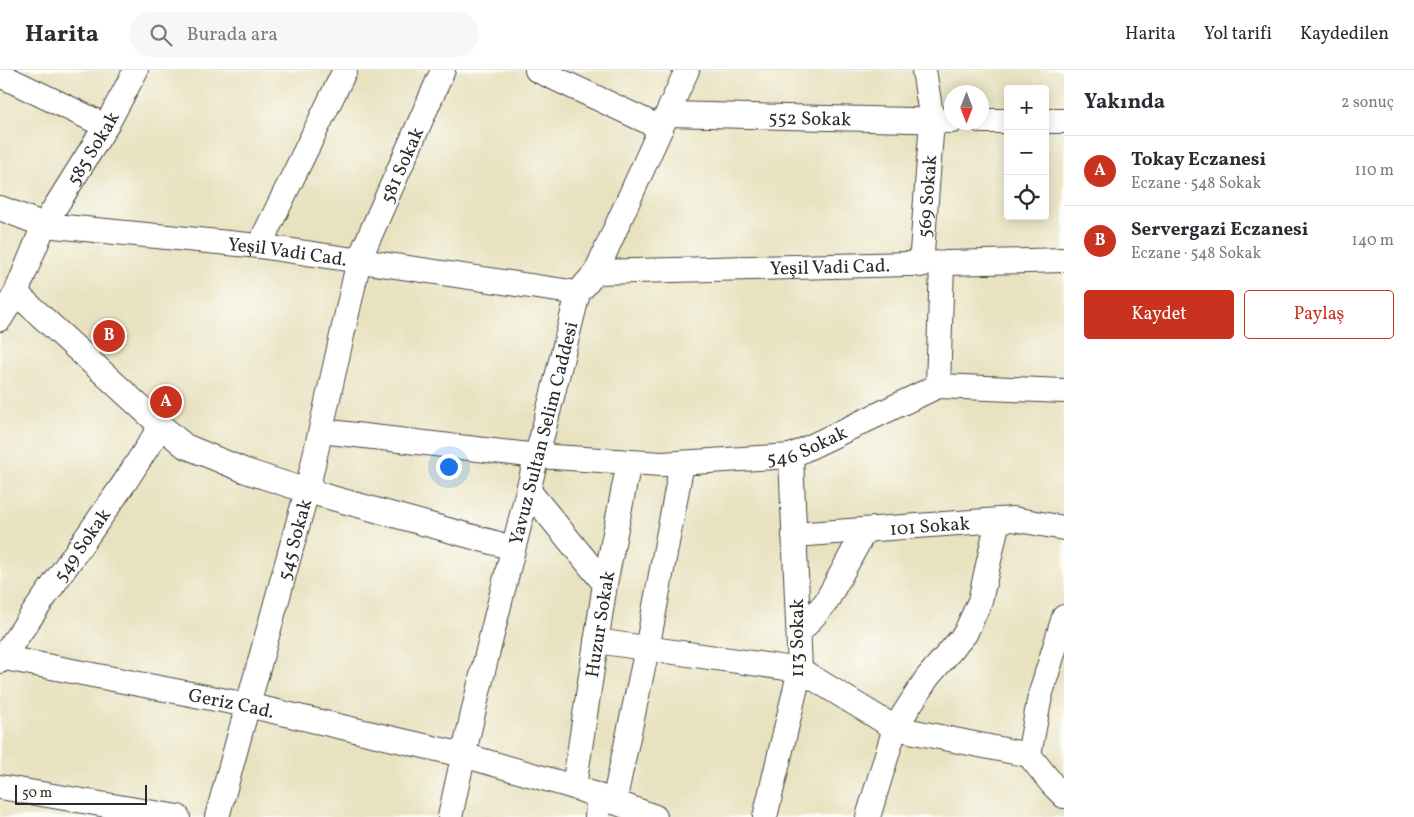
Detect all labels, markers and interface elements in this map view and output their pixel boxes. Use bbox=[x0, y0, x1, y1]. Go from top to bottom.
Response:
search box bbox=[129, 12, 479, 57]
text: Harita bbox=[25, 18, 99, 52]
icon: search bbox=[147, 21, 175, 49]
text: Burada ara bbox=[187, 22, 278, 48]
text: Harita bbox=[1125, 22, 1176, 47]
text: Yol tarifi bbox=[1204, 22, 1272, 47]
text: Kaydedilen bbox=[1300, 22, 1389, 47]
north arrow bbox=[944, 85, 989, 130]
map controls bbox=[1004, 85, 1049, 220]
button: + bbox=[1004, 85, 1049, 130]
text: Yakında bbox=[1084, 88, 1165, 117]
text: 2 sonuç bbox=[1341, 92, 1394, 114]
street label: 552 Sokak bbox=[768, 105, 852, 134]
street label: 585 Sokak bbox=[61, 107, 126, 191]
street label: 581 Sokak bbox=[375, 124, 431, 208]
button: − bbox=[1004, 130, 1049, 175]
text: Tokay Eczanesi bbox=[1131, 147, 1266, 173]
street label: 569 Sokak bbox=[912, 154, 944, 239]
text: A bbox=[1094, 160, 1106, 182]
text: 110 m bbox=[1355, 160, 1394, 182]
text: Eczane · 548 Sokak bbox=[1131, 173, 1261, 195]
button: locate bbox=[1004, 175, 1049, 220]
text: Servergazi Eczanesi bbox=[1131, 217, 1308, 243]
text: B bbox=[1095, 230, 1105, 252]
text: 140 m bbox=[1352, 230, 1394, 252]
street label: Yeşil Vadi Cad. bbox=[226, 232, 349, 274]
text: Eczane · 548 Sokak bbox=[1131, 243, 1261, 265]
street label: Yeşil Vadi Cad. bbox=[770, 253, 890, 283]
button: Kaydet bbox=[1084, 290, 1234, 339]
button: Paylaş bbox=[1244, 290, 1394, 339]
pin: B bbox=[93, 317, 125, 355]
street label: Yavuz Sultan Selim Caddesi bbox=[504, 319, 586, 548]
pin: A bbox=[150, 383, 182, 421]
street label: 546 Sokak bbox=[766, 420, 852, 472]
your location bbox=[436, 454, 462, 480]
street label: 545 Sokak bbox=[272, 496, 319, 584]
street label: 549 Sokak bbox=[48, 504, 118, 588]
street label: 101 Sokak bbox=[889, 511, 971, 543]
street label: Huzur Sokak bbox=[580, 569, 622, 679]
street label: 113 Sokak bbox=[785, 599, 811, 677]
street label: Geriz Cad. bbox=[186, 683, 277, 726]
scale bar bbox=[15, 782, 148, 805]
text: 50 m bbox=[22, 784, 52, 803]

